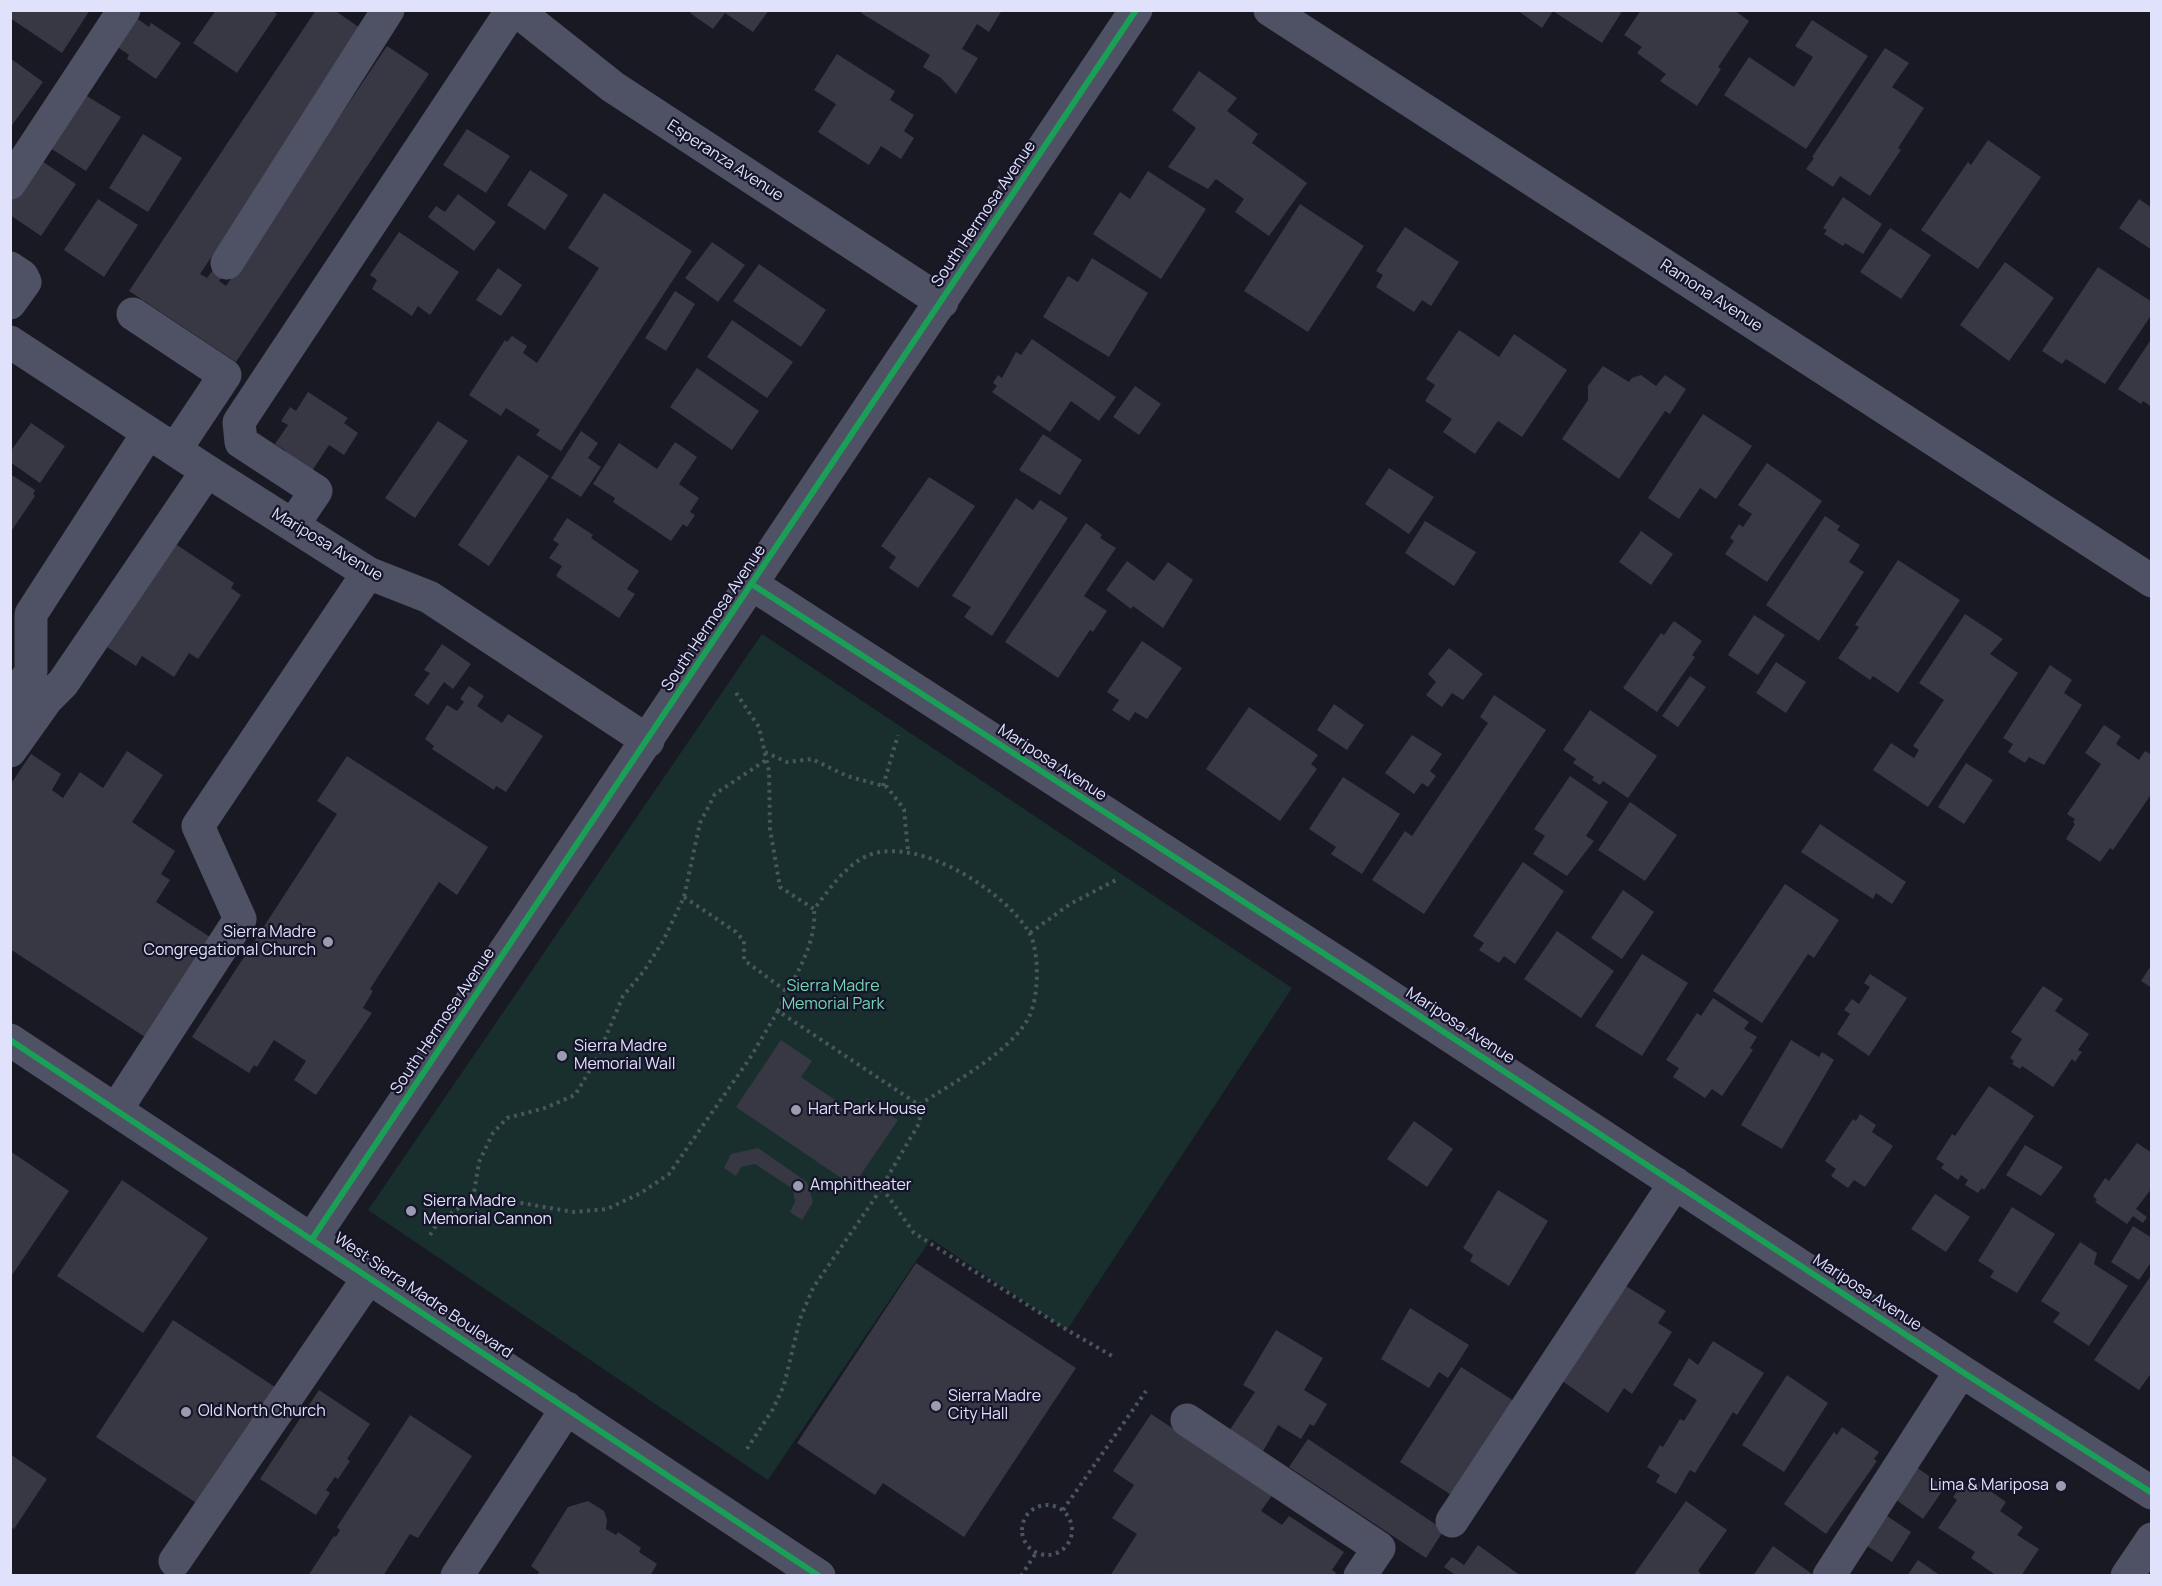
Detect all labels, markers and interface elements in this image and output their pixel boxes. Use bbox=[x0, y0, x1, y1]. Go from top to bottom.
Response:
street label: Esperanza Avenue bbox=[663, 116, 787, 206]
street label: South Hermosa Avenue bbox=[928, 137, 1040, 291]
street label: Ramona Avenue bbox=[1656, 256, 1766, 336]
street label: Mariposa Avenue bbox=[268, 504, 386, 586]
street label: South Hermosa Avenue bbox=[658, 541, 770, 695]
street label: Mariposa Avenue bbox=[994, 721, 1110, 805]
place label: Sierra Madre Congregational Church bbox=[143, 923, 316, 961]
marker: Sierra Madre Congregational Church bbox=[321, 935, 335, 949]
street label: South Hermosa Avenue bbox=[387, 944, 499, 1098]
park label: Sierra Madre Memorial Park bbox=[782, 977, 884, 1015]
street label: Mariposa Avenue bbox=[1402, 984, 1518, 1068]
place label: Sierra Madre Memorial Wall bbox=[574, 1037, 675, 1075]
marker: Sierra Madre Memorial Wall bbox=[555, 1049, 569, 1063]
place label: Hart Park House bbox=[808, 1100, 926, 1120]
marker: Hart Park House bbox=[789, 1103, 803, 1117]
place label: Amphitheater bbox=[810, 1176, 912, 1196]
marker: Amphitheater bbox=[791, 1179, 805, 1193]
place label: Sierra Madre Memorial Cannon bbox=[423, 1192, 552, 1230]
marker: Sierra Madre Memorial Cannon bbox=[404, 1204, 418, 1218]
street label: West Sierra Madre Boulevard bbox=[330, 1229, 516, 1363]
street label: Mariposa Avenue bbox=[1809, 1251, 1925, 1335]
place label: Sierra Madre City Hall bbox=[948, 1387, 1041, 1425]
marker: Sierra Madre City Hall bbox=[929, 1399, 943, 1413]
place label: Old North Church bbox=[198, 1402, 326, 1422]
marker: Old North Church bbox=[179, 1405, 193, 1419]
place label: Lima & Mariposa bbox=[1930, 1476, 2049, 1496]
marker: Lima & Mariposa bbox=[2054, 1479, 2068, 1493]

